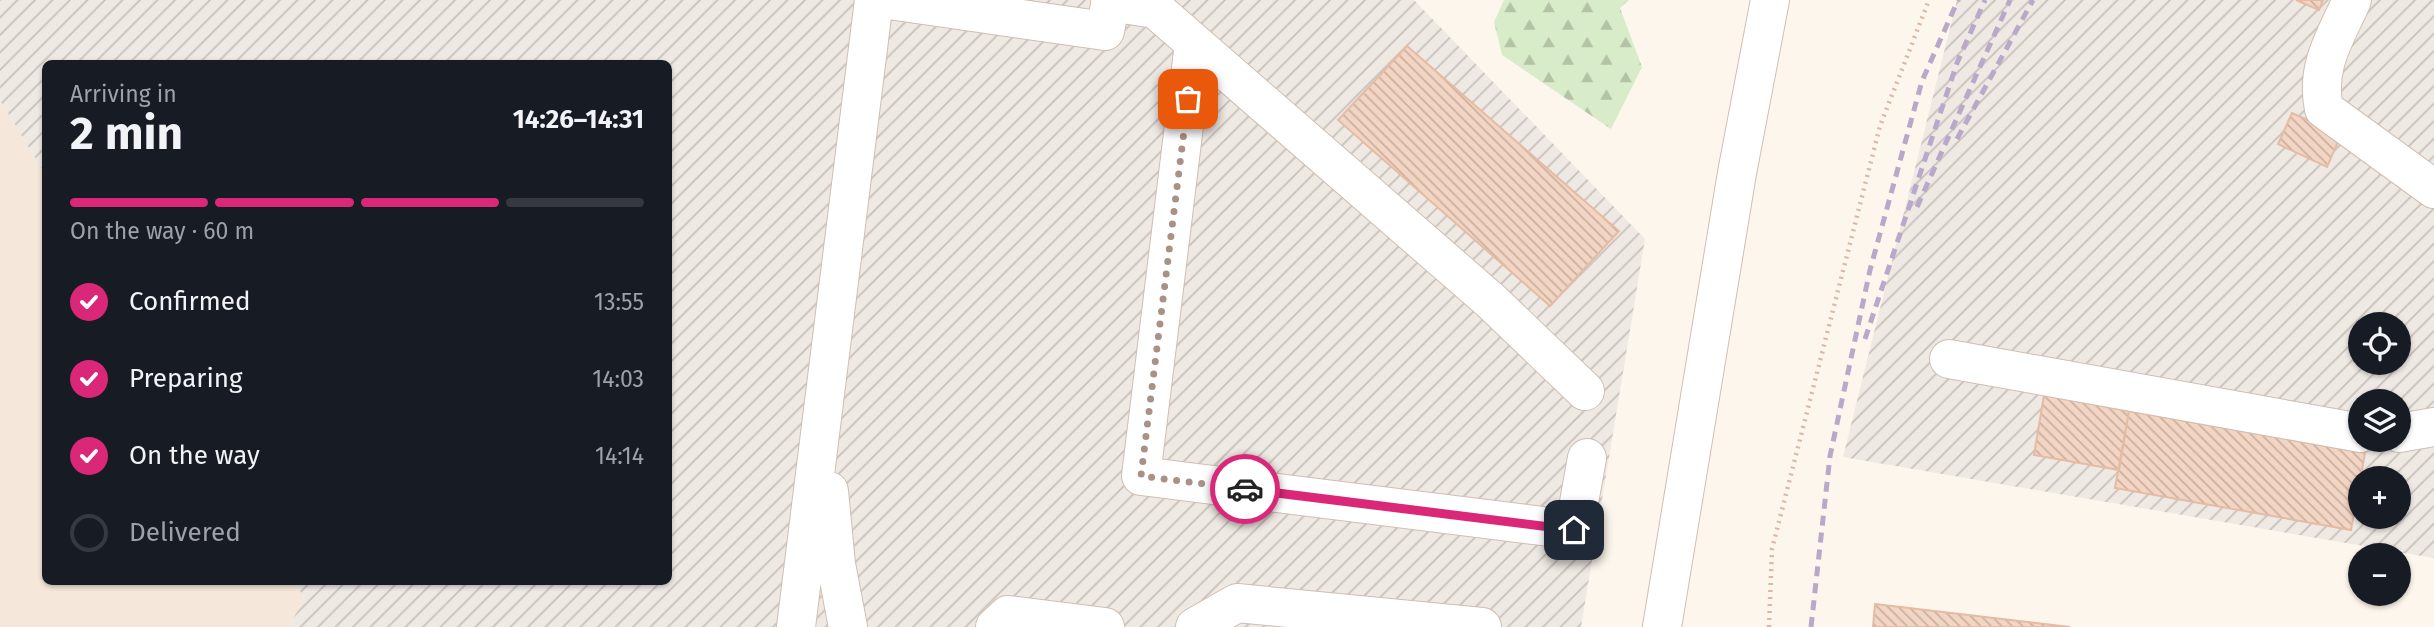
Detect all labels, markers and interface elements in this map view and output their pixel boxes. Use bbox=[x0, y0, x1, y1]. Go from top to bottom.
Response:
pin bbox=[1158, 69, 1218, 129]
text: Arriving in bbox=[70, 80, 177, 108]
icon: bag bbox=[1169, 80, 1207, 118]
text: 14:26–14:31 bbox=[513, 104, 644, 135]
text: 2 min bbox=[70, 106, 183, 161]
text: On the way · 60 m bbox=[70, 217, 254, 245]
icon: check bbox=[70, 283, 108, 321]
text: Confirmed bbox=[129, 286, 250, 317]
text: 13:55 bbox=[594, 288, 644, 316]
map controls bbox=[2348, 312, 2411, 606]
button: locate bbox=[2348, 312, 2411, 375]
icon: check bbox=[70, 360, 108, 398]
text: Preparing bbox=[129, 363, 242, 394]
text: 14:03 bbox=[592, 365, 644, 393]
button: layers bbox=[2348, 389, 2411, 452]
icon: check bbox=[70, 437, 108, 475]
text: On the way bbox=[129, 440, 260, 471]
text: 14:14 bbox=[595, 442, 644, 470]
courier bbox=[1210, 454, 1280, 524]
button: + bbox=[2348, 466, 2411, 529]
icon: car bbox=[1226, 470, 1264, 508]
pin bbox=[1544, 500, 1604, 560]
icon: home bbox=[1555, 511, 1593, 549]
text: Delivered bbox=[129, 517, 241, 548]
button: − bbox=[2348, 543, 2411, 606]

